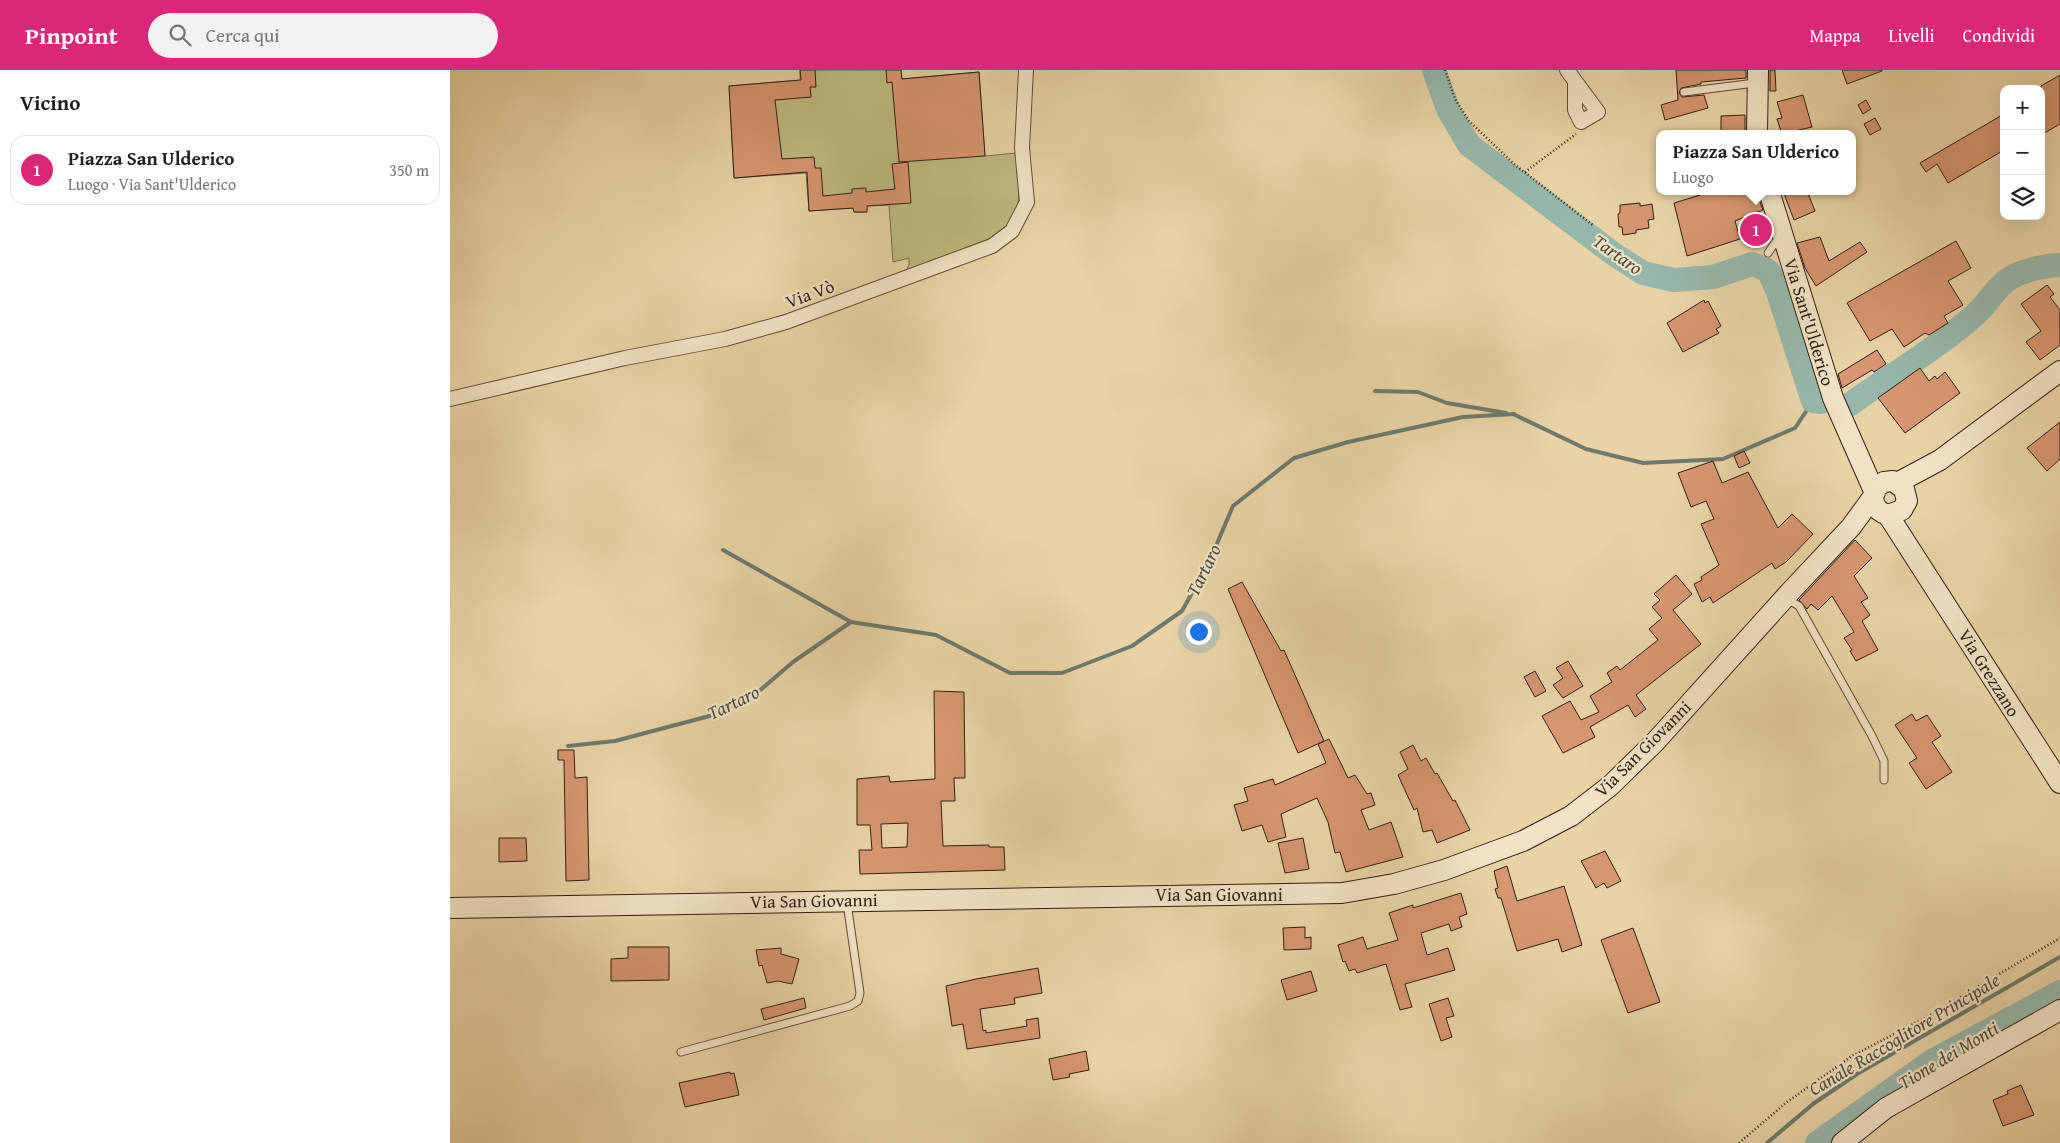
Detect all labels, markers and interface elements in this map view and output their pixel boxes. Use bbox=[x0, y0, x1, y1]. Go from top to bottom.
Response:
search box bbox=[148, 13, 498, 58]
text: Pinpoint bbox=[25, 18, 118, 53]
icon: search bbox=[166, 21, 194, 49]
text: Cerca qui bbox=[206, 21, 280, 49]
text: Mappa bbox=[1809, 22, 1861, 49]
text: Livelli bbox=[1889, 22, 1935, 49]
text: Condividi bbox=[1963, 22, 2035, 49]
map controls bbox=[2000, 85, 2045, 220]
button: + bbox=[2000, 85, 2045, 130]
text: Vicino bbox=[20, 87, 80, 118]
popup bbox=[1656, 130, 1856, 195]
button: − bbox=[2000, 130, 2045, 175]
text: Piazza San Ulderico bbox=[1673, 137, 1839, 165]
text: Piazza San Ulderico bbox=[68, 144, 234, 172]
text: 1 bbox=[33, 158, 41, 182]
text: 350 m bbox=[389, 158, 429, 182]
text: Luogo bbox=[1673, 165, 1714, 189]
text: Luogo · Via Sant'Ulderico bbox=[68, 172, 236, 196]
button: layers bbox=[2000, 175, 2045, 220]
pin: 1 bbox=[1740, 211, 1772, 249]
water label: Tartaro bbox=[1587, 227, 1649, 281]
street label: Via Sant'Ulderico bbox=[1777, 255, 1842, 389]
street label: Via Vò bbox=[782, 272, 838, 315]
water label: Tartaro bbox=[1178, 539, 1228, 601]
your location bbox=[1186, 619, 1212, 645]
street label: Via Grezzano bbox=[1952, 624, 2027, 722]
water label: Tartaro bbox=[702, 677, 764, 727]
street label: Via San Giovanni bbox=[1588, 694, 1697, 803]
street label: Via San Giovanni bbox=[1155, 881, 1283, 908]
street label: Via San Giovanni bbox=[750, 886, 878, 915]
water label: Canale Raccoglitore Principale bbox=[1803, 965, 2005, 1102]
water label: Tione dei Monti bbox=[1893, 1014, 2004, 1096]

